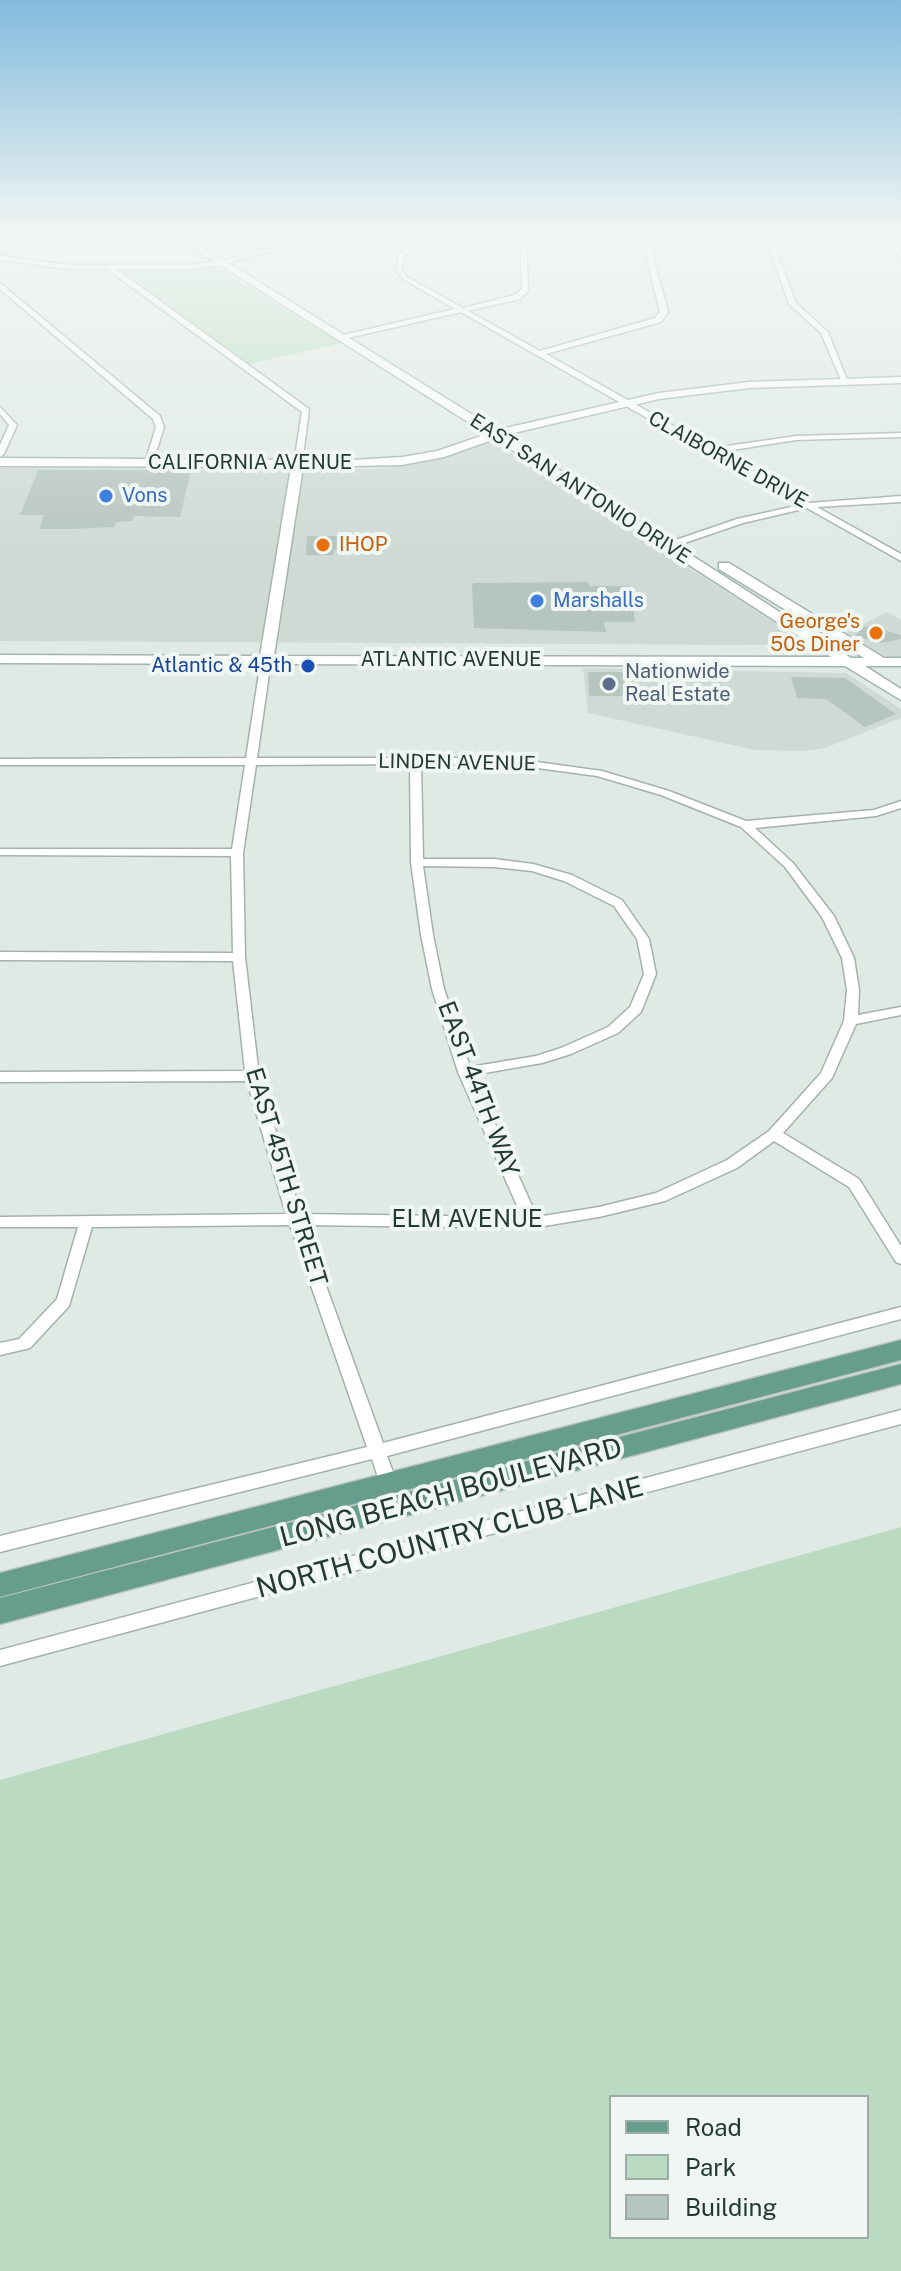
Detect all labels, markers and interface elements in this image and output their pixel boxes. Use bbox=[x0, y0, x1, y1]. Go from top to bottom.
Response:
street label: CLAIBORNE DRIVE bbox=[644, 406, 812, 514]
street label: EAST SAN ANTONIO DRIVE bbox=[465, 409, 695, 569]
street label: CALIFORNIA AVENUE bbox=[148, 451, 352, 475]
place label: Vons bbox=[122, 484, 167, 508]
marker: Vons bbox=[97, 487, 115, 505]
place label: IHOP bbox=[339, 533, 387, 557]
marker: IHOP bbox=[314, 536, 332, 554]
place label: Marshalls bbox=[553, 589, 644, 613]
marker: Marshalls bbox=[528, 592, 546, 610]
place label: George's 50s Diner bbox=[770, 610, 860, 657]
marker: George's 50s Diner bbox=[867, 624, 885, 642]
street label: ATLANTIC AVENUE bbox=[361, 648, 541, 672]
place label: Atlantic & 45th bbox=[151, 654, 292, 678]
marker: Atlantic & 45th bbox=[299, 657, 317, 675]
place label: Nationwide Real Estate bbox=[625, 660, 731, 707]
marker: Nationwide Real Estate bbox=[600, 675, 618, 693]
street label: LINDEN AVENUE bbox=[378, 750, 536, 776]
street label: EAST 44TH WAY bbox=[431, 997, 525, 1181]
street label: EAST 45TH STREET bbox=[239, 1064, 333, 1290]
street label: ELM AVENUE bbox=[391, 1206, 543, 1234]
street label: LONG BEACH BOULEVARD bbox=[276, 1431, 626, 1555]
street label: NORTH COUNTRY CLUB LANE bbox=[253, 1470, 647, 1606]
legend bbox=[609, 2095, 869, 2239]
text: Road bbox=[685, 2113, 742, 2141]
text: Park bbox=[685, 2153, 736, 2181]
text: Building bbox=[685, 2193, 777, 2221]

